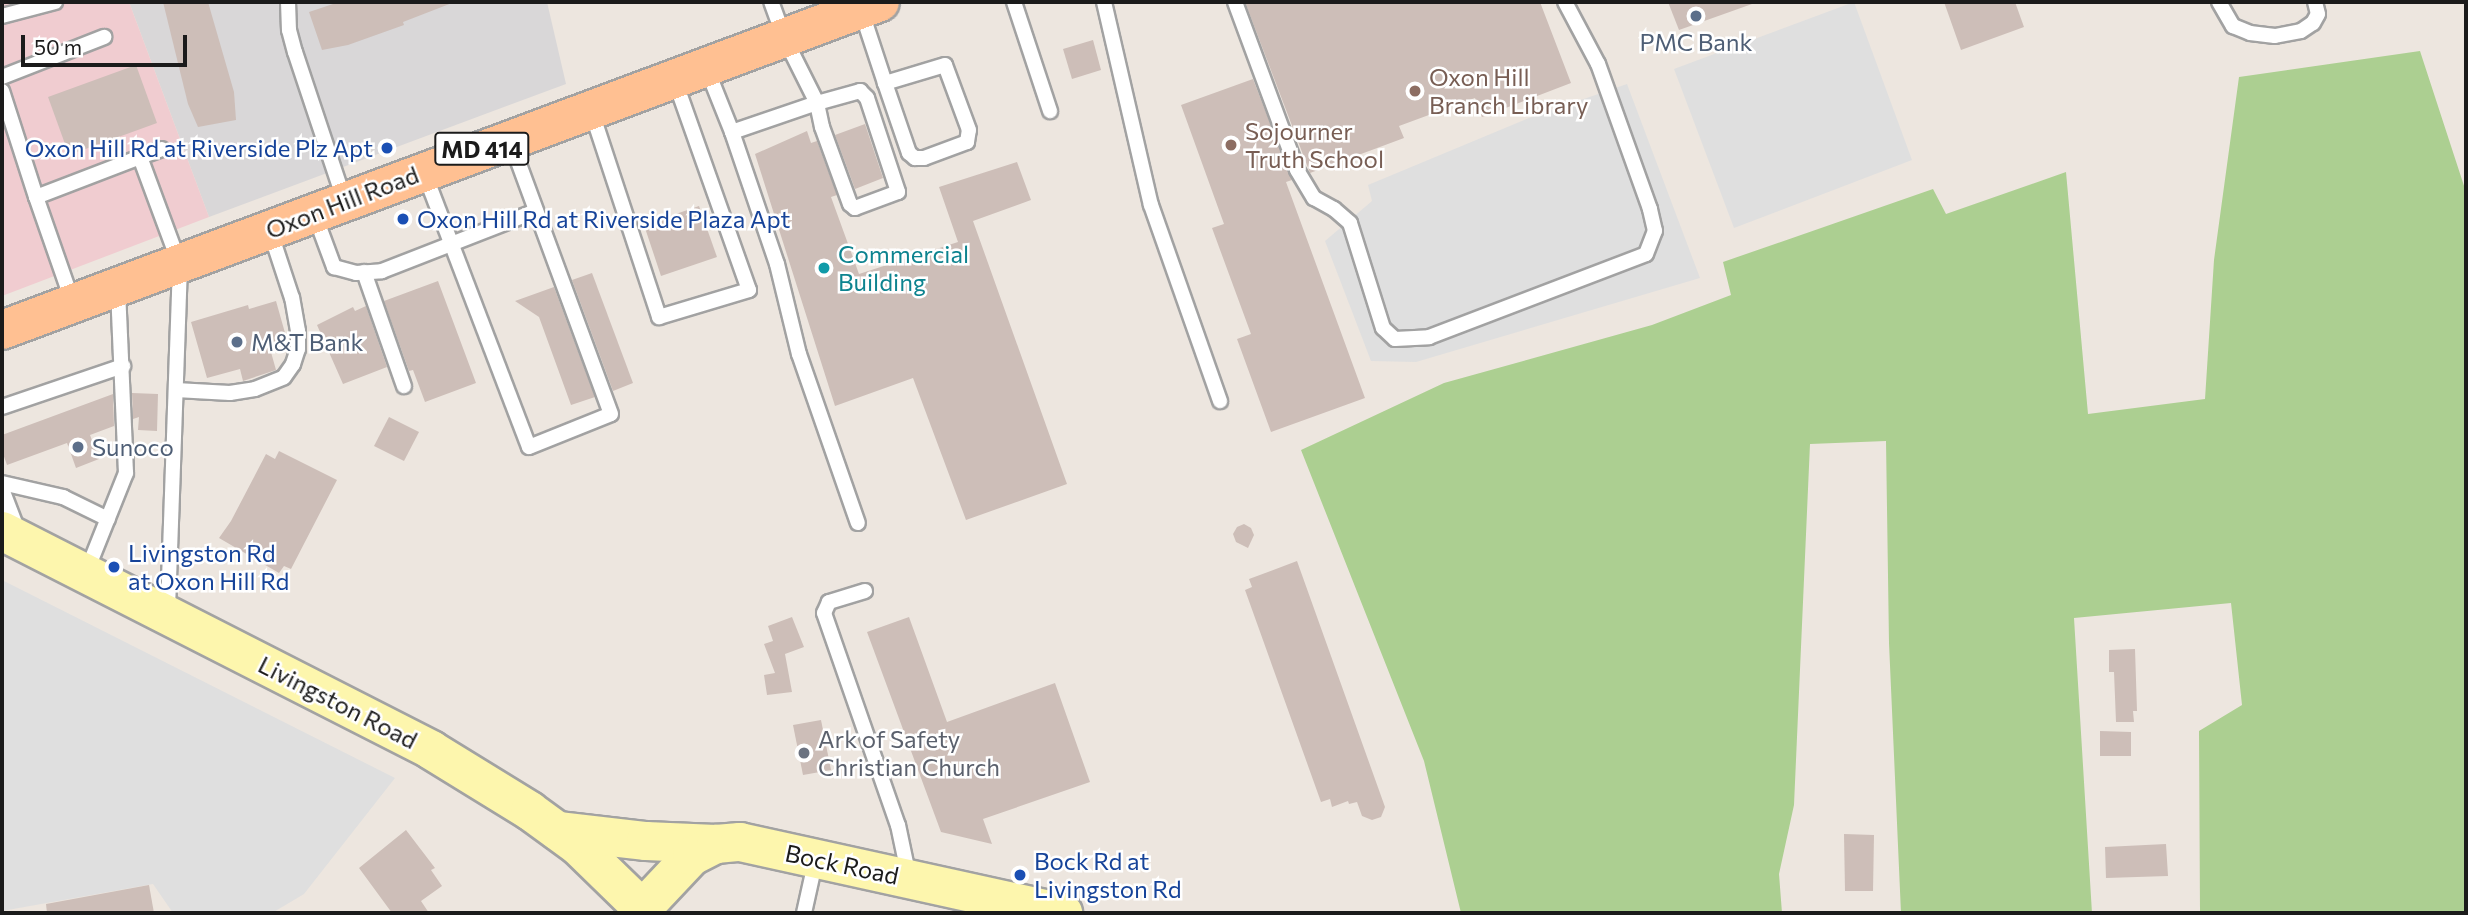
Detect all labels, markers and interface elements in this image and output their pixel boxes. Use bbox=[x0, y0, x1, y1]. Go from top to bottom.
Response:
marker: PMC Bank bbox=[1688, 8, 1704, 24]
scale bar bbox=[24, 21, 191, 65]
place label: PMC Bank bbox=[1639, 28, 1753, 56]
text: 50 m bbox=[34, 34, 82, 59]
place label: Oxon Hill Branch Library bbox=[1429, 63, 1588, 119]
marker: Oxon Hill Branch Library bbox=[1407, 83, 1423, 99]
place label: Sojourner Truth School bbox=[1245, 117, 1384, 173]
road number: MD 414 bbox=[433, 130, 531, 168]
place label: Oxon Hill Rd at Riverside Plz Apt bbox=[25, 134, 373, 162]
marker: Sojourner Truth School bbox=[1223, 137, 1239, 153]
marker: Oxon Hill Rd at Riverside Plz Apt bbox=[379, 140, 395, 156]
street label: Oxon Hill Road bbox=[262, 160, 422, 244]
place label: Oxon Hill Rd at Riverside Plaza Apt bbox=[417, 205, 790, 233]
marker: Oxon Hill Rd at Riverside Plaza Apt bbox=[395, 211, 411, 227]
place label: Commercial Building bbox=[838, 240, 969, 296]
marker: Commercial Building bbox=[816, 260, 832, 276]
place label: M&T Bank bbox=[251, 328, 364, 356]
marker: M&T Bank bbox=[229, 334, 245, 350]
place label: Sunoco bbox=[92, 433, 174, 461]
marker: Sunoco bbox=[70, 439, 86, 455]
place label: Livingston Rd at Oxon Hill Rd bbox=[128, 539, 289, 595]
marker: Livingston Rd at Oxon Hill Rd bbox=[106, 559, 122, 575]
street label: Livingston Road bbox=[254, 650, 422, 754]
place label: Ark of Safety Christian Church bbox=[818, 725, 1000, 781]
marker: Ark of Safety Christian Church bbox=[796, 745, 812, 761]
street label: Bock Road bbox=[783, 838, 901, 890]
place label: Bock Rd at Livingston Rd bbox=[1034, 847, 1182, 903]
marker: Bock Rd at Livingston Rd bbox=[1012, 867, 1028, 883]

